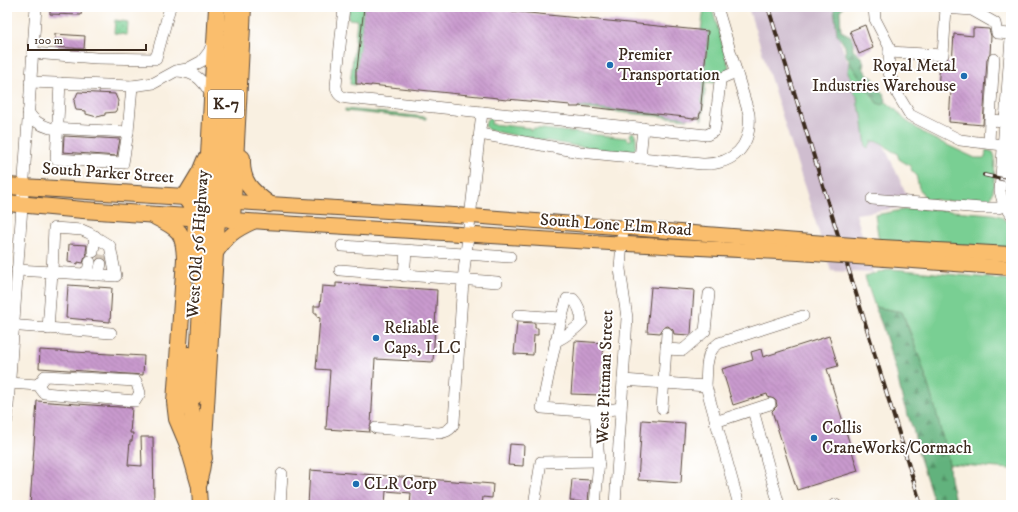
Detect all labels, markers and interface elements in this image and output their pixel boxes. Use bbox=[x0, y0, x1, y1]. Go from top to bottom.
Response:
scale bar bbox=[28, 26, 146, 52]
text: 100 m bbox=[34, 33, 63, 48]
place label: Premier Transportation bbox=[618, 44, 720, 86]
place label: Royal Metal Industries Warehouse bbox=[812, 55, 956, 97]
marker: Premier Transportation bbox=[605, 60, 615, 70]
marker: Royal Metal Industries Warehouse bbox=[959, 71, 969, 81]
road number: K-7 bbox=[208, 90, 244, 118]
street label: South Parker Street bbox=[41, 157, 175, 189]
street label: West Old 56 Highway bbox=[182, 168, 214, 320]
street label: South Lone Elm Road bbox=[539, 209, 693, 241]
street label: West Pittman Street bbox=[592, 309, 618, 446]
place label: Reliable Caps, LLC bbox=[384, 317, 461, 359]
marker: Reliable Caps, LLC bbox=[371, 333, 381, 343]
place label: Collis CraneWorks/Cormach bbox=[822, 417, 972, 459]
marker: Collis CraneWorks/Cormach bbox=[809, 433, 819, 443]
place label: CLR Corp bbox=[364, 473, 437, 495]
marker: CLR Corp bbox=[351, 479, 361, 489]

